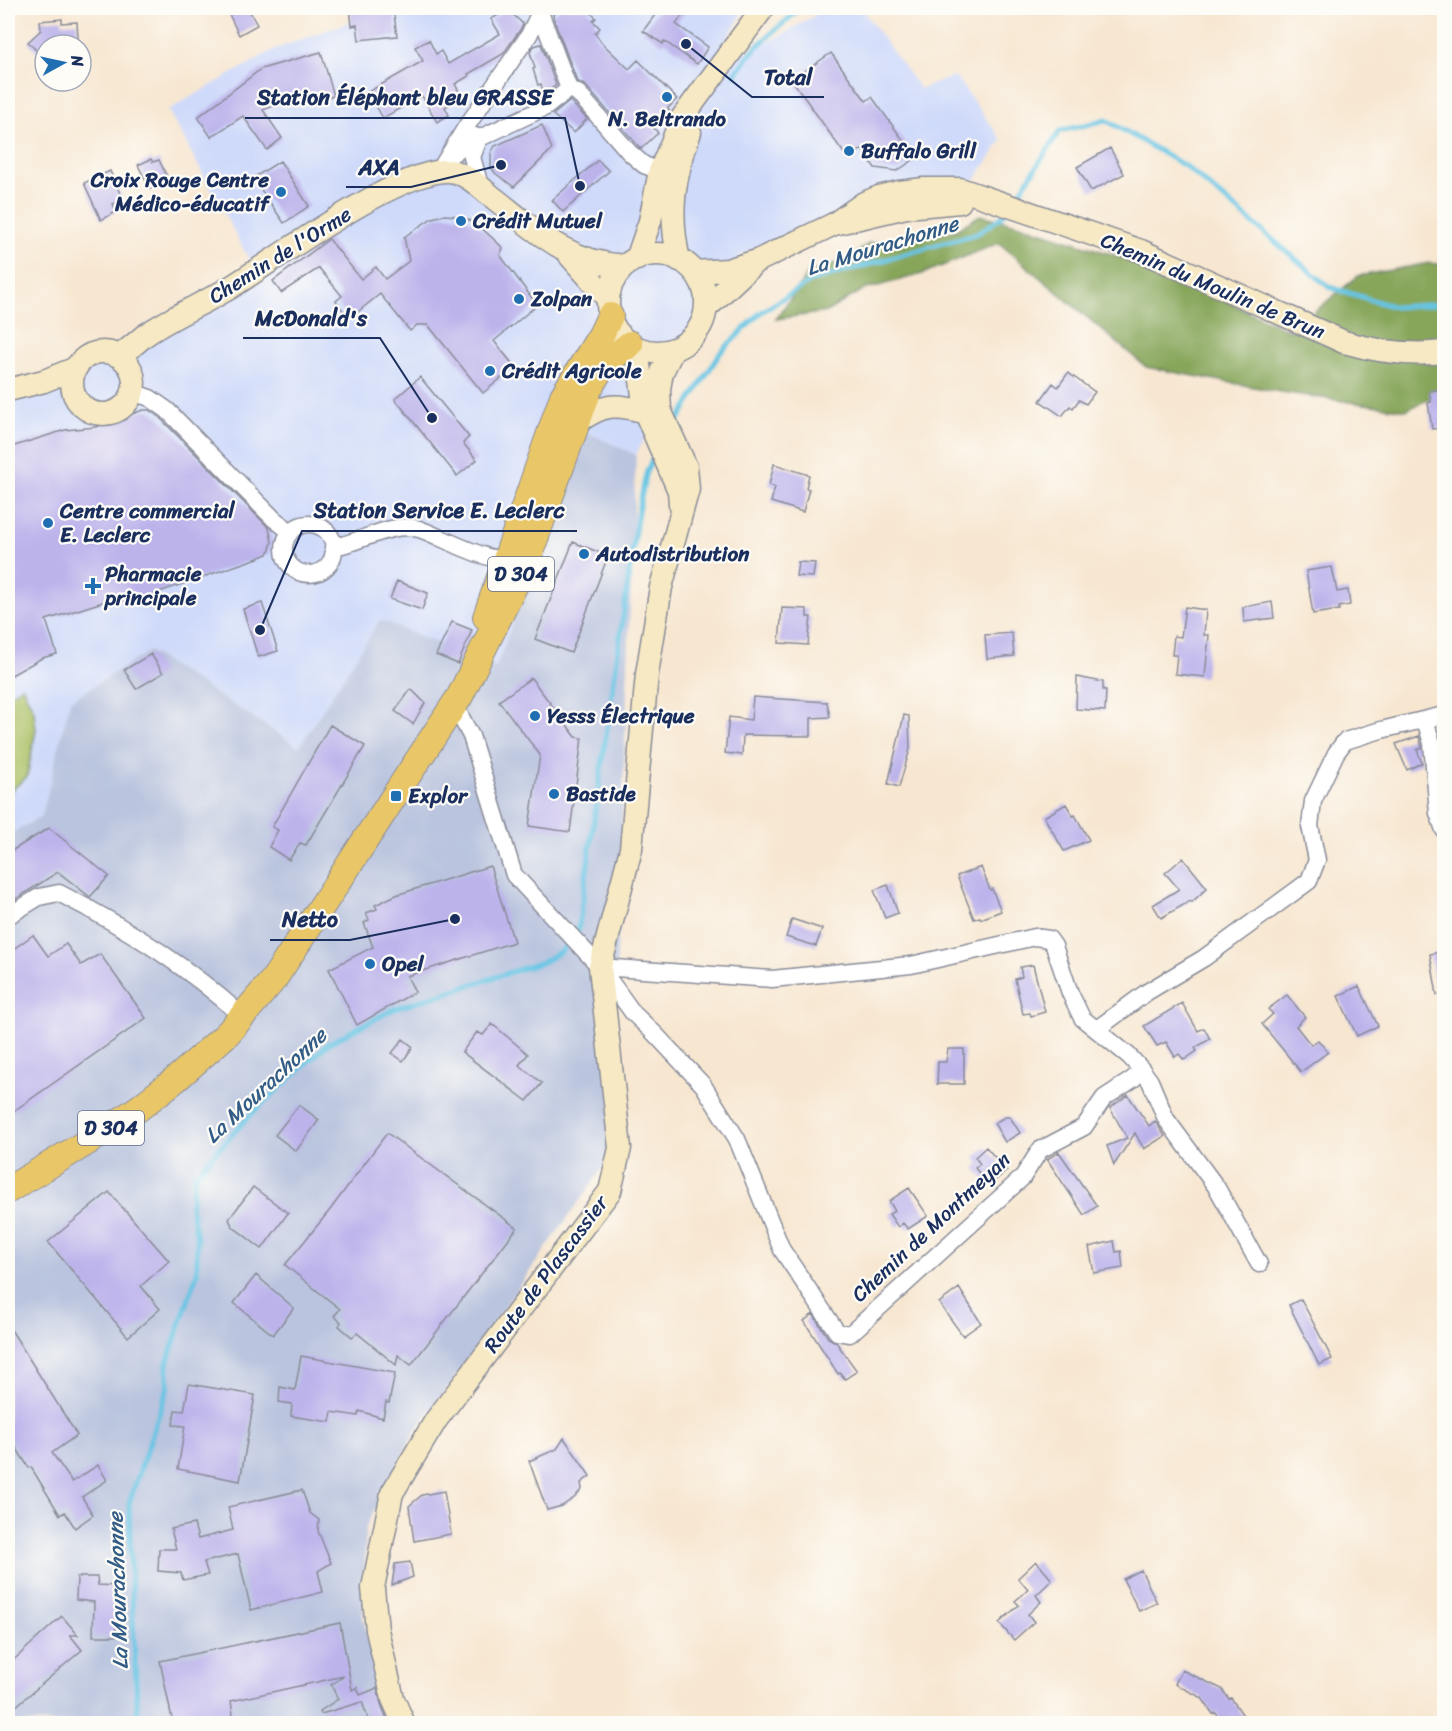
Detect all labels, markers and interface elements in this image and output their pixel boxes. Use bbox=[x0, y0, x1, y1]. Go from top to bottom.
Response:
north arrow bbox=[33, 33, 93, 93]
text: N bbox=[62, 52, 93, 69]
callout: Total bbox=[752, 57, 824, 97]
text: Total bbox=[764, 58, 814, 97]
callout: Station Éléphant bleu GRASSE bbox=[245, 78, 565, 118]
text: Station Éléphant bleu GRASSE bbox=[256, 78, 555, 117]
marker: N. Beltrando bbox=[660, 90, 674, 104]
place label: N. Beltrando bbox=[607, 100, 726, 138]
place label: Buffalo Grill bbox=[861, 132, 977, 170]
marker: Buffalo Grill bbox=[842, 144, 856, 158]
callout: AXA bbox=[346, 147, 411, 187]
text: AXA bbox=[357, 148, 400, 187]
place label: Croix Rouge Centre Médico-éducatif bbox=[90, 161, 272, 223]
marker: Croix Rouge Centre Médico-éducatif bbox=[274, 185, 288, 199]
street label: Chemin de l'Orme bbox=[201, 196, 359, 314]
place label: Crédit Mutuel bbox=[472, 202, 603, 240]
water label: La Mourachonne bbox=[801, 203, 965, 287]
marker: Crédit Mutuel bbox=[454, 214, 468, 228]
street label: Chemin du Moulin de Brun bbox=[1095, 221, 1331, 351]
place label: Zolpan bbox=[530, 280, 593, 318]
marker: Zolpan bbox=[512, 292, 526, 306]
callout: McDonald's bbox=[243, 298, 380, 338]
text: McDonald's bbox=[254, 299, 368, 338]
place label: Crédit Agricole bbox=[501, 352, 642, 390]
marker: Crédit Agricole bbox=[483, 364, 497, 378]
callout: Station Service E. Leclerc bbox=[302, 491, 577, 531]
text: Station Service E. Leclerc bbox=[312, 491, 566, 530]
place label: Centre commercial E. Leclerc bbox=[59, 492, 236, 554]
marker: Centre commercial E. Leclerc bbox=[41, 516, 55, 530]
place label: Autodistribution bbox=[595, 535, 750, 573]
marker: Autodistribution bbox=[577, 547, 591, 561]
place label: Pharmacie principale bbox=[103, 555, 202, 617]
road number: D 304 bbox=[488, 557, 554, 591]
marker: Pharmacie principale bbox=[86, 579, 100, 593]
place label: Yesss Électrique bbox=[547, 697, 695, 735]
marker: Yesss Électrique bbox=[528, 709, 542, 723]
place label: Bastide bbox=[566, 775, 636, 813]
place label: Explor bbox=[408, 777, 469, 815]
marker: Bastide bbox=[547, 787, 561, 801]
marker: Explor bbox=[389, 789, 403, 803]
callout: Netto bbox=[270, 900, 350, 940]
text: Netto bbox=[281, 900, 339, 939]
place label: Opel bbox=[382, 945, 424, 983]
marker: Opel bbox=[363, 957, 377, 971]
water label: La Mourachonne bbox=[195, 1016, 338, 1153]
road number: D 304 bbox=[78, 1111, 144, 1145]
street label: Chemin de Montmeyan bbox=[842, 1142, 1020, 1312]
street label: Route de Plascassier bbox=[474, 1186, 619, 1361]
water label: La Mourachonne bbox=[95, 1510, 140, 1670]

